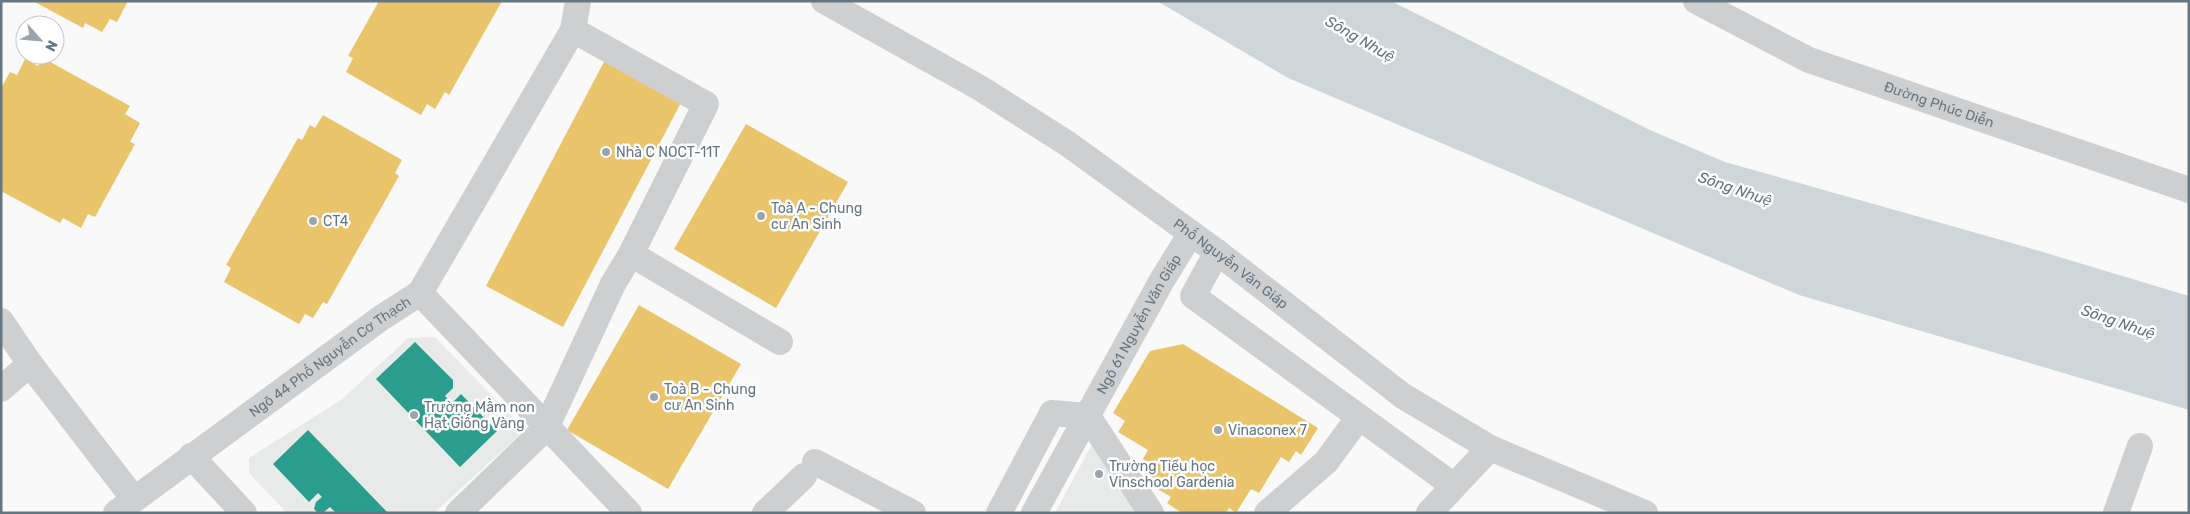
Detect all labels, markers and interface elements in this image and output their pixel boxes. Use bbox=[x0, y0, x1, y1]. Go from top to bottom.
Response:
water label: Sông Nhuệ bbox=[1322, 12, 1398, 66]
north arrow bbox=[15, 15, 65, 65]
text: N bbox=[41, 37, 61, 54]
street label: Đường Phúc Diễn bbox=[1882, 78, 1996, 131]
place label: Nhà C NOCT-11T bbox=[616, 144, 720, 161]
marker: Nhà C NOCT-11T bbox=[600, 146, 612, 158]
water label: Sông Nhuệ bbox=[1696, 168, 1774, 210]
place label: Toà A - Chung cư An Sinh bbox=[771, 200, 862, 233]
marker: Toà A - Chung cư An Sinh bbox=[755, 210, 767, 222]
place label: CT4 bbox=[323, 213, 349, 230]
marker: CT4 bbox=[307, 215, 319, 227]
street label: Phố Nguyễn Văn Giáp bbox=[1170, 215, 1292, 312]
street label: Ngõ 61 Nguyễn Văn Giáp bbox=[1093, 251, 1185, 397]
street label: Ngõ 44 Phố Nguyễn Cơ Thạch bbox=[246, 293, 414, 421]
water label: Sông Nhuệ bbox=[2079, 301, 2157, 343]
place label: Toà B - Chung cư An Sinh bbox=[664, 381, 756, 414]
marker: Toà B - Chung cư An Sinh bbox=[648, 391, 660, 403]
place label: Trường Mầm non Hạt Giống Vàng bbox=[424, 398, 535, 432]
marker: Trường Mầm non Hạt Giống Vàng bbox=[408, 409, 420, 421]
place label: Vinaconex 7 bbox=[1228, 422, 1307, 439]
marker: Vinaconex 7 bbox=[1212, 424, 1224, 436]
place label: Trường Tiểu học Vinschool Gardenia bbox=[1109, 458, 1235, 491]
marker: Trường Tiểu học Vinschool Gardenia bbox=[1093, 468, 1105, 480]

